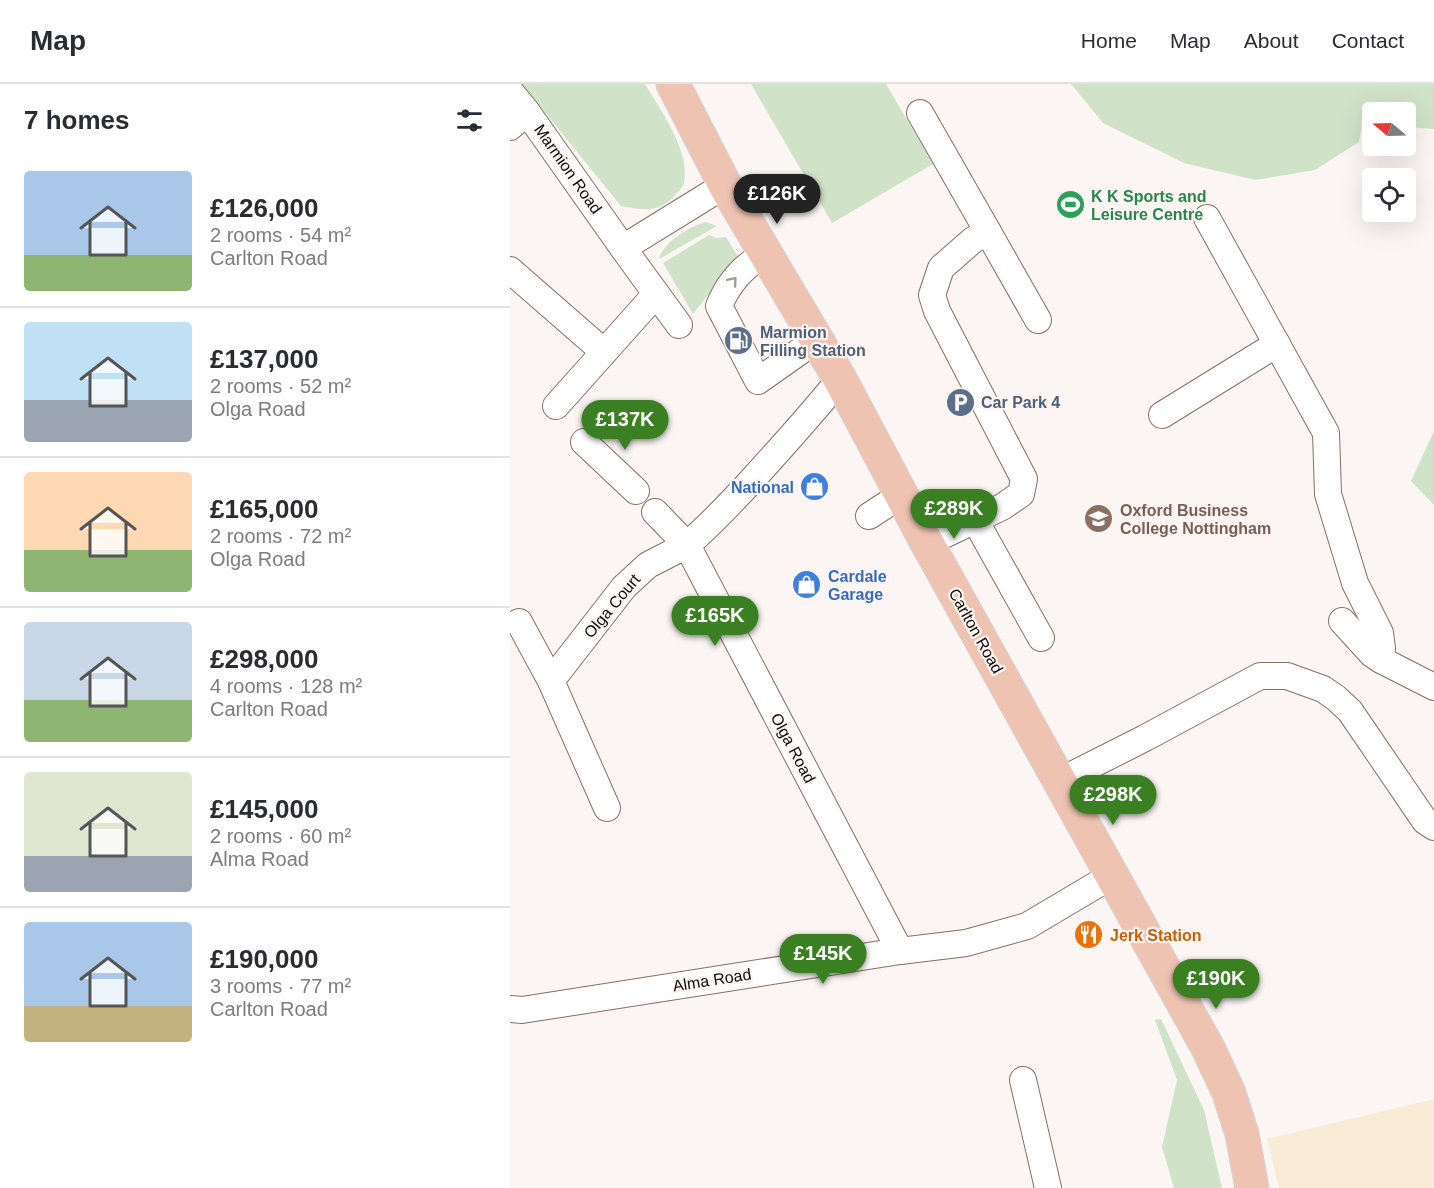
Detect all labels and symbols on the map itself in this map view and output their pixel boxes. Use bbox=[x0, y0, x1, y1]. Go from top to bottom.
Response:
north arrow bbox=[1362, 102, 1416, 156]
street label: Marmion Road bbox=[531, 121, 605, 217]
pin: £126K bbox=[735, 174, 819, 225]
place label: K K Sports and Leisure Centre bbox=[1091, 188, 1207, 223]
sports icon: K K Sports and Leisure Centre bbox=[1054, 189, 1086, 221]
one-way arrow bbox=[726, 277, 737, 288]
place label: Marmion Filling Station bbox=[760, 324, 866, 359]
fuel station icon: Marmion Filling Station bbox=[723, 325, 755, 357]
parking icon: Car Park 4 bbox=[944, 386, 976, 418]
place label: Car Park 4 bbox=[981, 394, 1060, 411]
pin: £137K bbox=[583, 400, 667, 451]
shop icon: National bbox=[799, 471, 831, 503]
place label: National bbox=[731, 479, 794, 496]
pin: £289K bbox=[912, 489, 996, 540]
place label: Oxford Business College Nottingham bbox=[1120, 502, 1271, 537]
school or university icon: Oxford Business College Nottingham bbox=[1083, 503, 1115, 535]
place label: Cardale Garage bbox=[828, 568, 887, 603]
shop icon: Cardale Garage bbox=[791, 569, 823, 601]
street label: Olga Court bbox=[581, 570, 644, 641]
street label: Carlton Road bbox=[946, 586, 1006, 676]
pin: £165K bbox=[673, 596, 757, 647]
street label: Olga Road bbox=[768, 710, 818, 786]
pin: £298K bbox=[1071, 775, 1155, 826]
restaurant icon: Jerk Station bbox=[1073, 919, 1105, 951]
place label: Jerk Station bbox=[1110, 927, 1202, 944]
pin: £145K bbox=[781, 934, 865, 985]
pin: £190K bbox=[1174, 959, 1258, 1010]
street label: Alma Road bbox=[672, 965, 752, 995]

